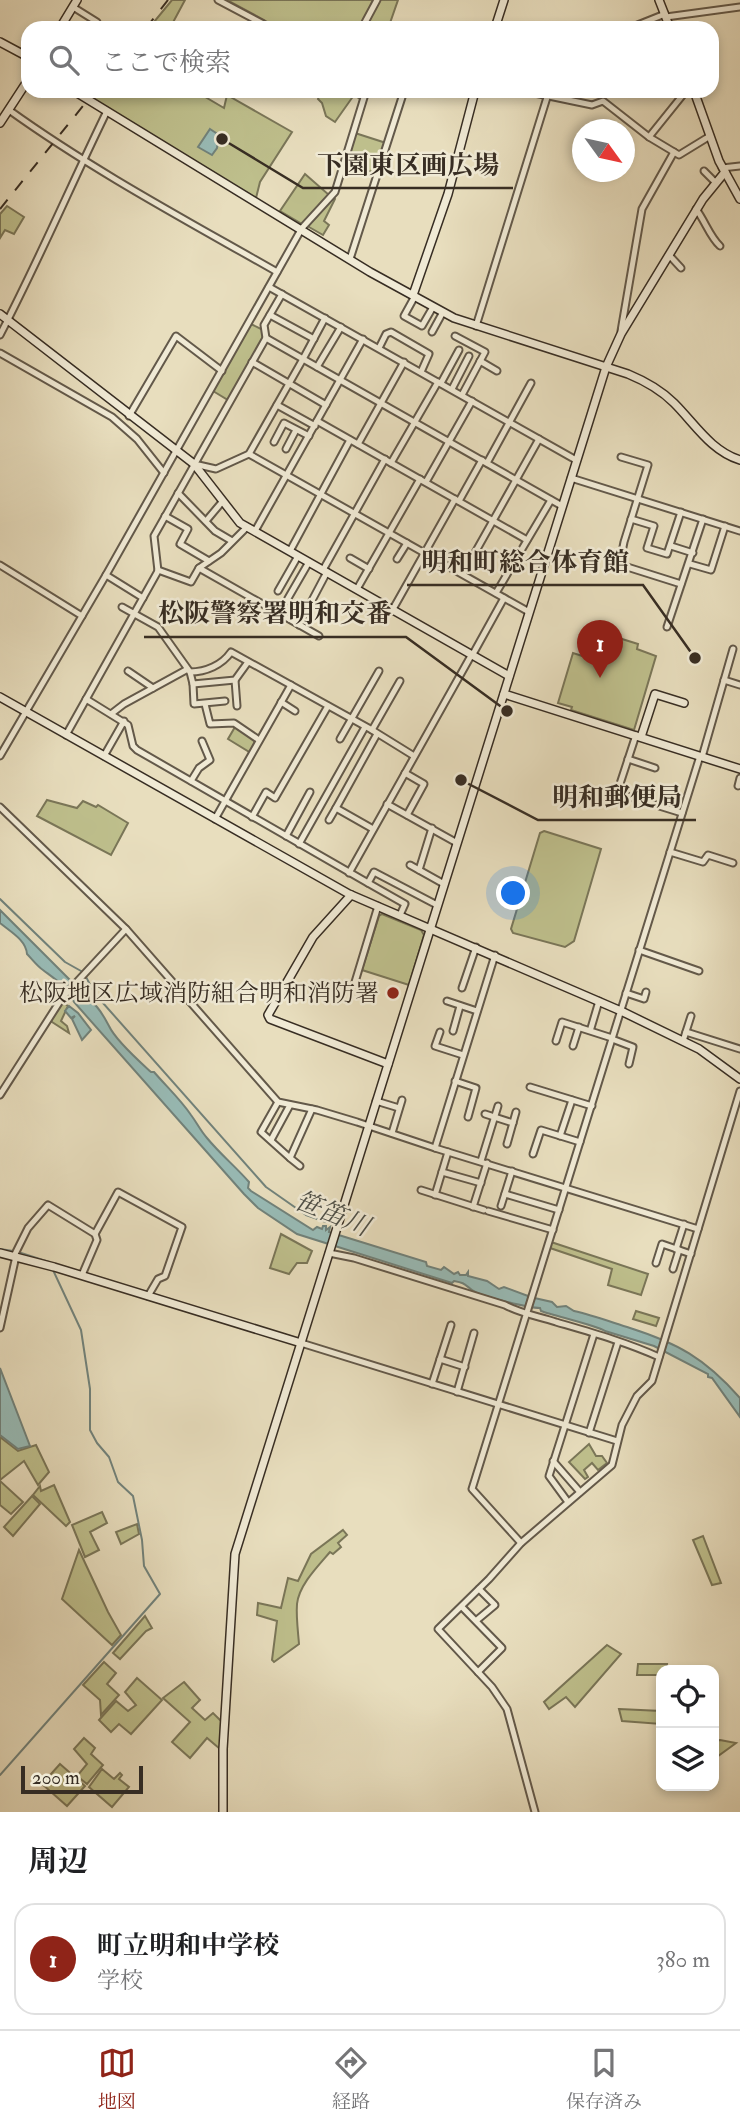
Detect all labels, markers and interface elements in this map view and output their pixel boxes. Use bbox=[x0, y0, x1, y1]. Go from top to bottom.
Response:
search box bbox=[21, 21, 719, 98]
icon: search bbox=[45, 41, 83, 79]
text: ここで検索 bbox=[101, 47, 231, 79]
north arrow bbox=[572, 119, 635, 182]
callout: 下園東区画広場 bbox=[303, 141, 513, 188]
text: 下園東区画広場 bbox=[317, 150, 499, 182]
callout: 明和町総合体育館 bbox=[407, 538, 643, 585]
text: 明和町総合体育館 bbox=[421, 547, 629, 579]
callout: 松阪警察署明和交番 bbox=[144, 590, 406, 637]
text: 松阪警察署明和交番 bbox=[158, 598, 392, 630]
pin: 1 bbox=[577, 620, 623, 678]
callout: 明和郵便局 bbox=[538, 773, 696, 820]
text: 明和郵便局 bbox=[552, 782, 682, 814]
your location bbox=[496, 876, 530, 910]
place label: 松阪地区広域消防組合明和消防署 bbox=[19, 978, 379, 1009]
marker: 松阪地区広域消防組合明和消防署 bbox=[385, 985, 401, 1001]
water label: 笹笛川 bbox=[290, 1185, 377, 1245]
map controls bbox=[656, 1665, 719, 1791]
button: locate bbox=[656, 1665, 719, 1728]
button: layers bbox=[656, 1728, 719, 1791]
scale bar bbox=[21, 1763, 144, 1795]
text: 200 m bbox=[32, 1766, 80, 1790]
text: 周辺 bbox=[28, 1843, 88, 1880]
text: 町立明和中学校 bbox=[97, 1930, 279, 1962]
text: 1 bbox=[49, 1945, 57, 1974]
text: 380 m bbox=[656, 1945, 710, 1974]
text: 学校 bbox=[97, 1966, 143, 1995]
tab: 地図 bbox=[98, 2044, 136, 2114]
tab: 経路 bbox=[332, 2044, 370, 2114]
tab: 保存済み bbox=[566, 2044, 642, 2114]

